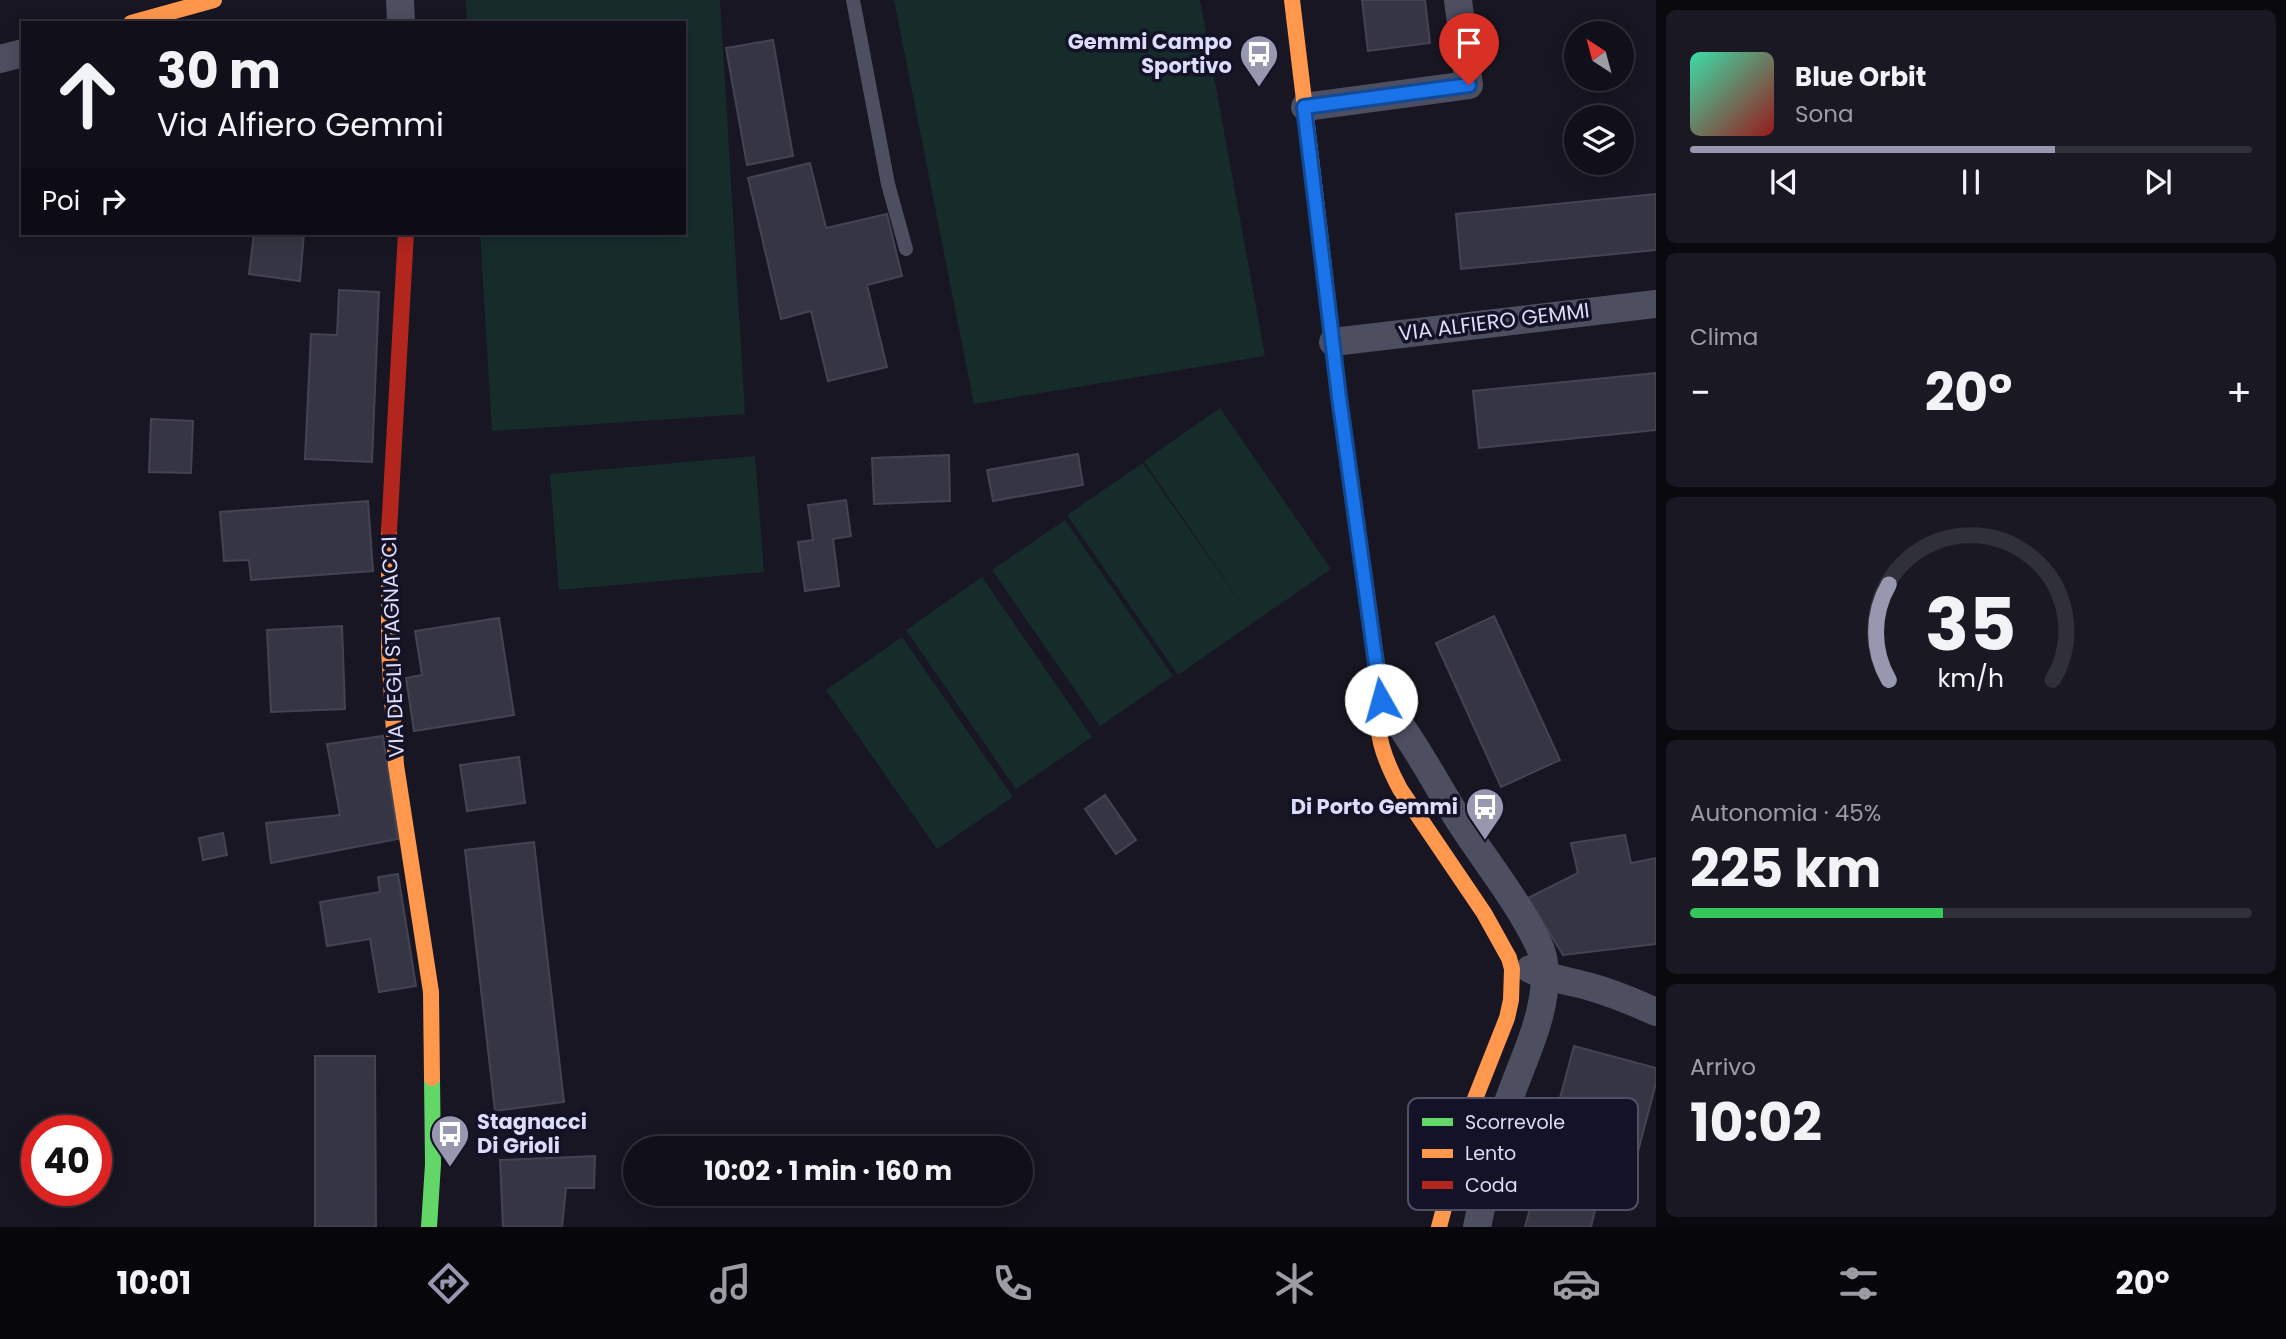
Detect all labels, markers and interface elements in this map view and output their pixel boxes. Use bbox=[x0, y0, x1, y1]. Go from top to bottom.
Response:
pin bbox=[1439, 13, 1499, 85]
north arrow bbox=[1564, 21, 1634, 91]
map controls bbox=[1564, 21, 1634, 175]
icon: arrive bbox=[1450, 24, 1488, 62]
place label: Gemmi Campo Sportivo bbox=[1068, 27, 1232, 80]
bus stop icon: Gemmi Campo Sportivo bbox=[1238, 33, 1280, 88]
text: 30 m bbox=[157, 37, 281, 105]
icon: ahead bbox=[42, 49, 133, 140]
text: Blue Orbit bbox=[1795, 59, 1926, 95]
text: Sona bbox=[1795, 98, 1854, 130]
text: Via Alfiero Gemmi bbox=[157, 102, 444, 147]
button: layers bbox=[1564, 105, 1634, 175]
icon: previous bbox=[1765, 163, 1803, 201]
icon: pause bbox=[1952, 163, 1990, 201]
icon: next bbox=[2139, 163, 2177, 201]
icon: right bbox=[94, 182, 132, 220]
text: Poi bbox=[42, 183, 80, 219]
street label: VIA ALFIERO GEMMI bbox=[1397, 295, 1591, 348]
text: Clima bbox=[1690, 321, 1758, 353]
text: 20° bbox=[1925, 356, 2012, 429]
text: − bbox=[1690, 366, 1711, 419]
text: + bbox=[2226, 366, 2252, 419]
street label: VIA DEGLI STAGNACCI bbox=[374, 536, 411, 758]
text: 35 bbox=[1925, 574, 2017, 675]
text: km/h bbox=[1938, 660, 2004, 695]
position arrow bbox=[1344, 663, 1418, 737]
bus stop icon: Di Porto Gemmi bbox=[1464, 786, 1506, 841]
place label: Di Porto Gemmi bbox=[1291, 792, 1458, 821]
text: Autonomia · 45% bbox=[1690, 797, 1881, 829]
text: 225 km bbox=[1690, 832, 1881, 905]
text: Arrivo bbox=[1690, 1051, 1756, 1083]
text: 10:02 bbox=[1690, 1086, 1822, 1159]
legend bbox=[1408, 1098, 1638, 1210]
place label: Stagnacci Di Grioli bbox=[477, 1107, 587, 1160]
text: Scorrevole bbox=[1465, 1109, 1565, 1136]
bus stop icon: Stagnacci Di Grioli bbox=[429, 1113, 471, 1168]
speed limit sign: 40 bbox=[21, 1115, 112, 1206]
text: Lento bbox=[1465, 1140, 1516, 1167]
text: 10:02 · 1 min · 160 m bbox=[704, 1153, 952, 1189]
text: Coda bbox=[1465, 1172, 1518, 1199]
icon: directions bbox=[424, 1259, 473, 1308]
icon: music bbox=[706, 1259, 755, 1308]
icon: phone bbox=[988, 1259, 1037, 1308]
icon: climate bbox=[1270, 1259, 1319, 1308]
icon: car bbox=[1552, 1259, 1601, 1308]
icon: filters bbox=[1834, 1259, 1883, 1308]
text: 10:01 bbox=[116, 1260, 191, 1305]
text: 20° bbox=[2116, 1260, 2170, 1305]

